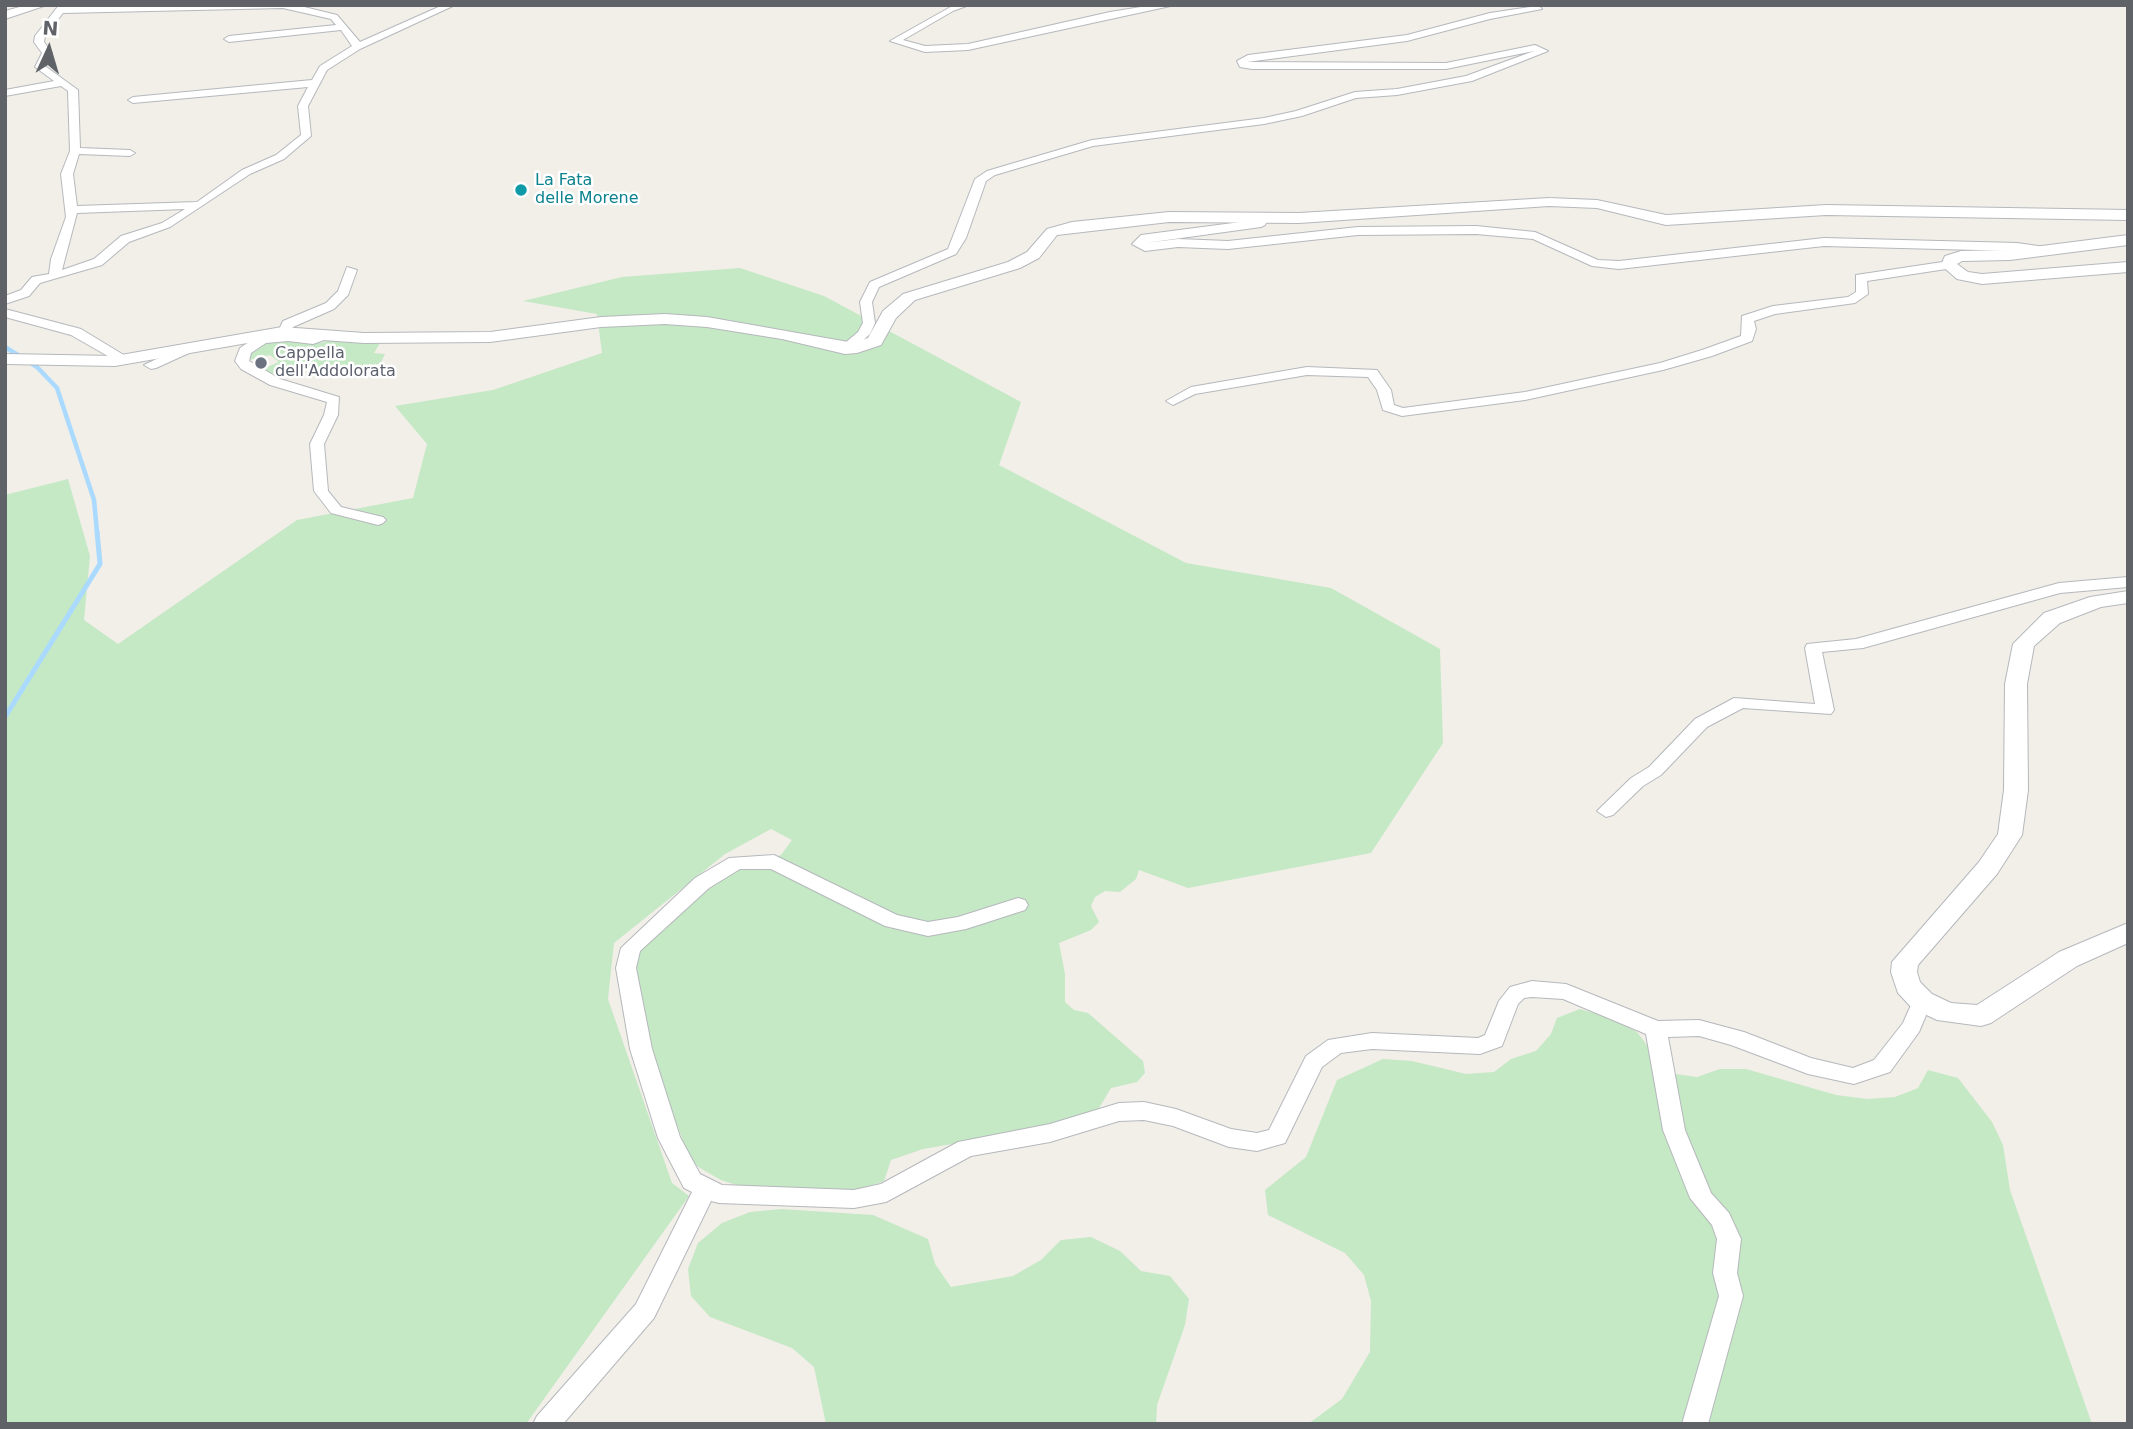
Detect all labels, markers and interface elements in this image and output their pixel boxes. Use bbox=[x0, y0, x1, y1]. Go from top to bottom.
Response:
north arrow bbox=[14, 14, 84, 84]
text: N bbox=[42, 17, 59, 40]
place label: La Fata delle Morene bbox=[535, 171, 638, 209]
marker: La Fata delle Morene bbox=[513, 182, 529, 198]
place label: Cappella dell'Addolorata bbox=[275, 344, 396, 382]
marker: Cappella dell'Addolorata bbox=[253, 355, 269, 371]

